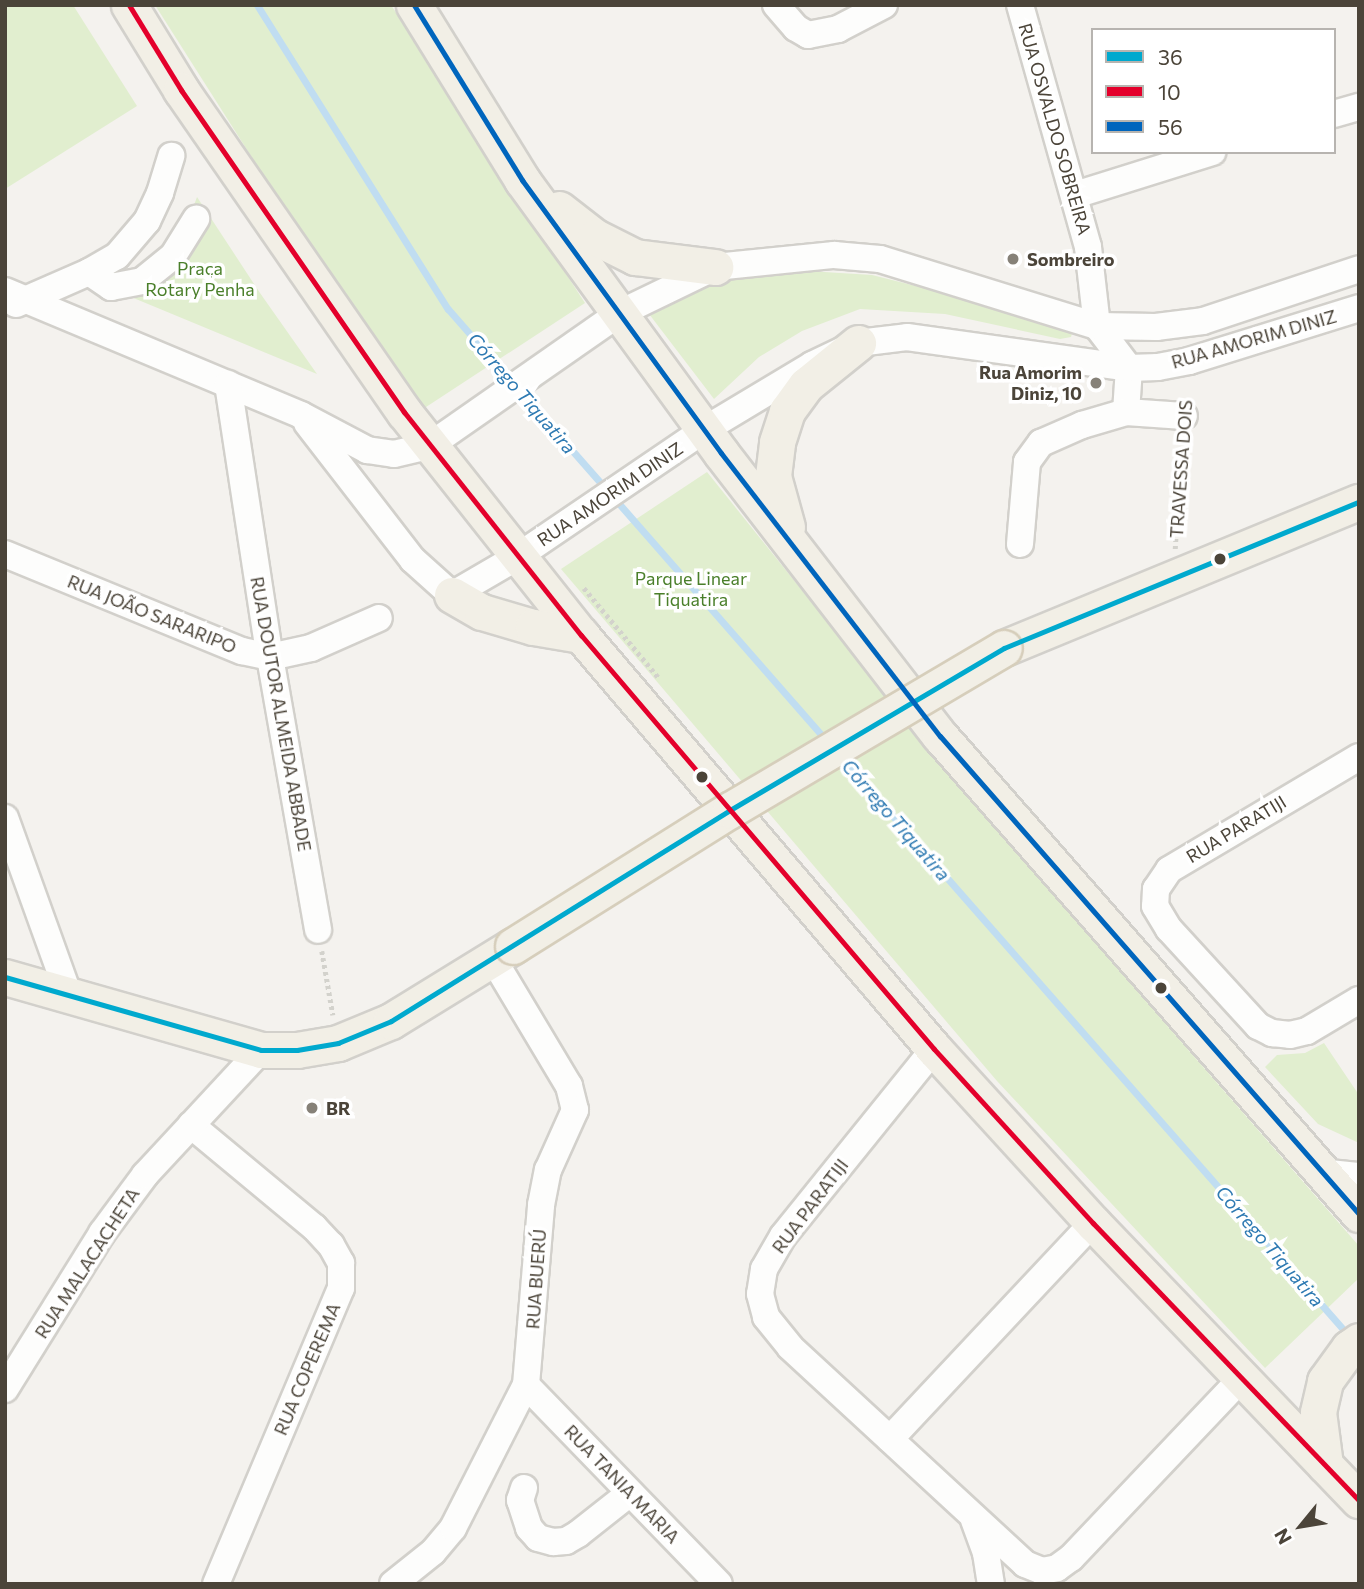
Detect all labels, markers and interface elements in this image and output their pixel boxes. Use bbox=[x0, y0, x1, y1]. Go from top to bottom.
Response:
street label: RUA OSVALDO SOBREIRA bbox=[1014, 21, 1096, 237]
legend bbox=[1091, 28, 1336, 154]
text: 36 bbox=[1158, 44, 1183, 69]
text: 10 bbox=[1158, 79, 1181, 104]
text: 56 bbox=[1158, 114, 1183, 139]
place label: Sombreiro bbox=[1027, 248, 1115, 270]
marker: Sombreiro bbox=[1005, 251, 1021, 267]
park label: Praça Rotary Penha bbox=[145, 258, 255, 300]
street label: RUA AMORIM DINIZ bbox=[1169, 305, 1339, 373]
water label: Córrego Tiquatira bbox=[463, 328, 581, 458]
place label: Rua Amorim Diniz, 10 bbox=[979, 362, 1082, 404]
marker: Rua Amorim Diniz, 10 bbox=[1088, 375, 1104, 391]
street label: TRAVESSA DOIS bbox=[1165, 399, 1197, 539]
street label: RUA AMORIM DINIZ bbox=[533, 437, 687, 551]
unlabelled marker bbox=[1213, 552, 1227, 566]
park label: Parque Linear Tiquatira bbox=[635, 568, 747, 610]
street label: RUA JOÃO SARARIPO bbox=[64, 570, 240, 658]
street label: RUA DOUTOR ALMEIDA ABBADE bbox=[246, 575, 316, 853]
water label: Córrego Tiquatira bbox=[837, 755, 955, 885]
unlabelled marker bbox=[695, 770, 709, 784]
street label: RUA PARATIJI bbox=[1182, 791, 1290, 867]
unlabelled marker bbox=[1154, 981, 1168, 995]
place label: BR bbox=[326, 1097, 350, 1119]
marker: BR bbox=[304, 1100, 320, 1116]
street label: RUA PARATIJI bbox=[767, 1155, 853, 1257]
water label: Córrego Tiquatira bbox=[1211, 1181, 1329, 1311]
street label: RUA MALACACHETA bbox=[30, 1184, 144, 1342]
street label: RUA BUERÚ bbox=[522, 1228, 550, 1330]
street label: RUA COPEREMA bbox=[269, 1300, 345, 1438]
street label: RUA TANIA MARIA bbox=[560, 1420, 684, 1548]
north arrow bbox=[1266, 1491, 1336, 1561]
text: N bbox=[1269, 1525, 1296, 1549]

